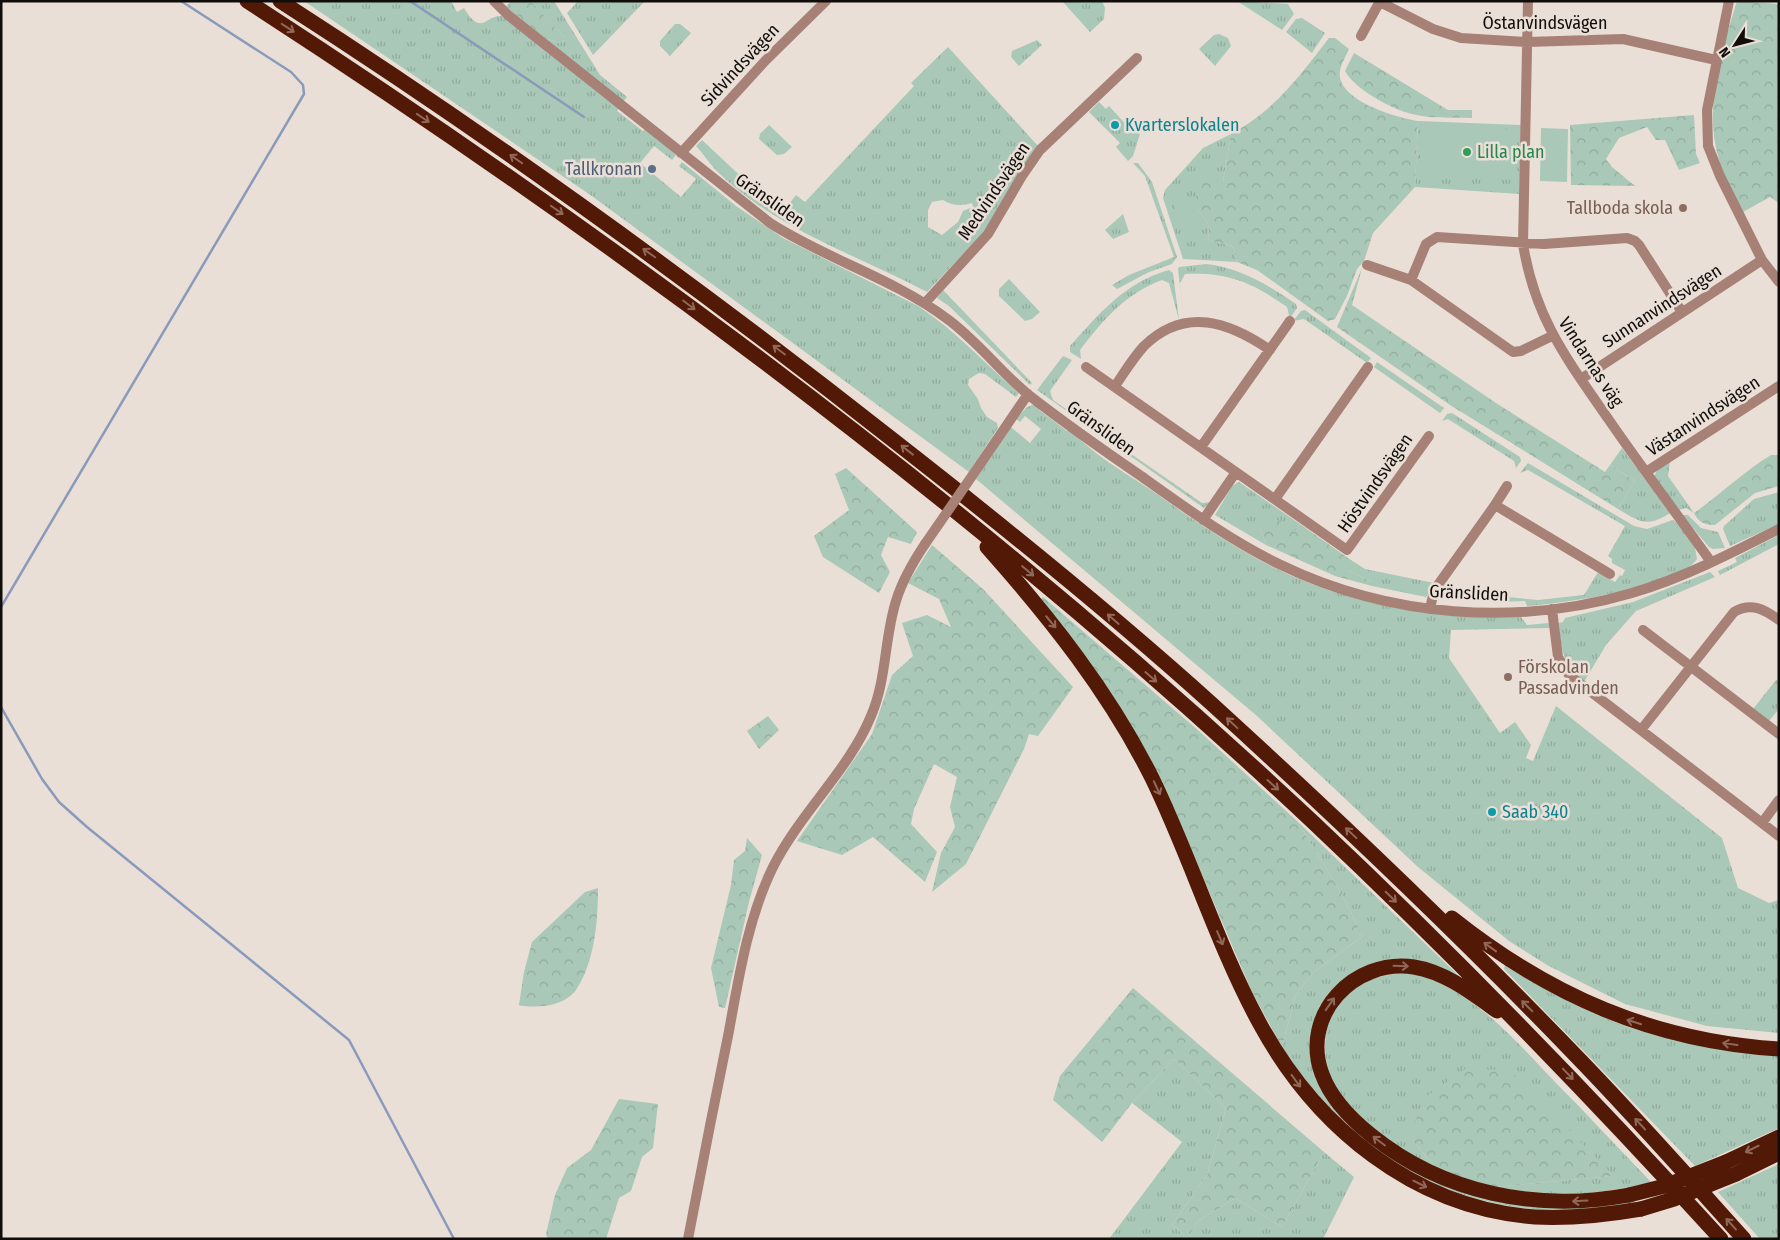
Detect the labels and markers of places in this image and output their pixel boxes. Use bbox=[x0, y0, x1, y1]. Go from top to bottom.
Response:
place label: Kvarterslokalen bbox=[1125, 114, 1239, 136]
marker: Kvarterslokalen bbox=[1109, 119, 1121, 131]
place label: Lilla plan bbox=[1477, 141, 1545, 163]
marker: Lilla plan bbox=[1461, 146, 1473, 158]
place label: Tallkronan bbox=[565, 158, 642, 180]
marker: Tallkronan bbox=[646, 163, 658, 175]
place label: Tallboda skola bbox=[1567, 197, 1673, 219]
marker: Tallboda skola bbox=[1677, 202, 1689, 214]
place label: Förskolan Passadvinden bbox=[1518, 656, 1619, 699]
marker: Förskolan Passadvinden bbox=[1502, 671, 1514, 683]
place label: Saab 340 bbox=[1502, 801, 1568, 823]
marker: Saab 340 bbox=[1486, 806, 1498, 818]

